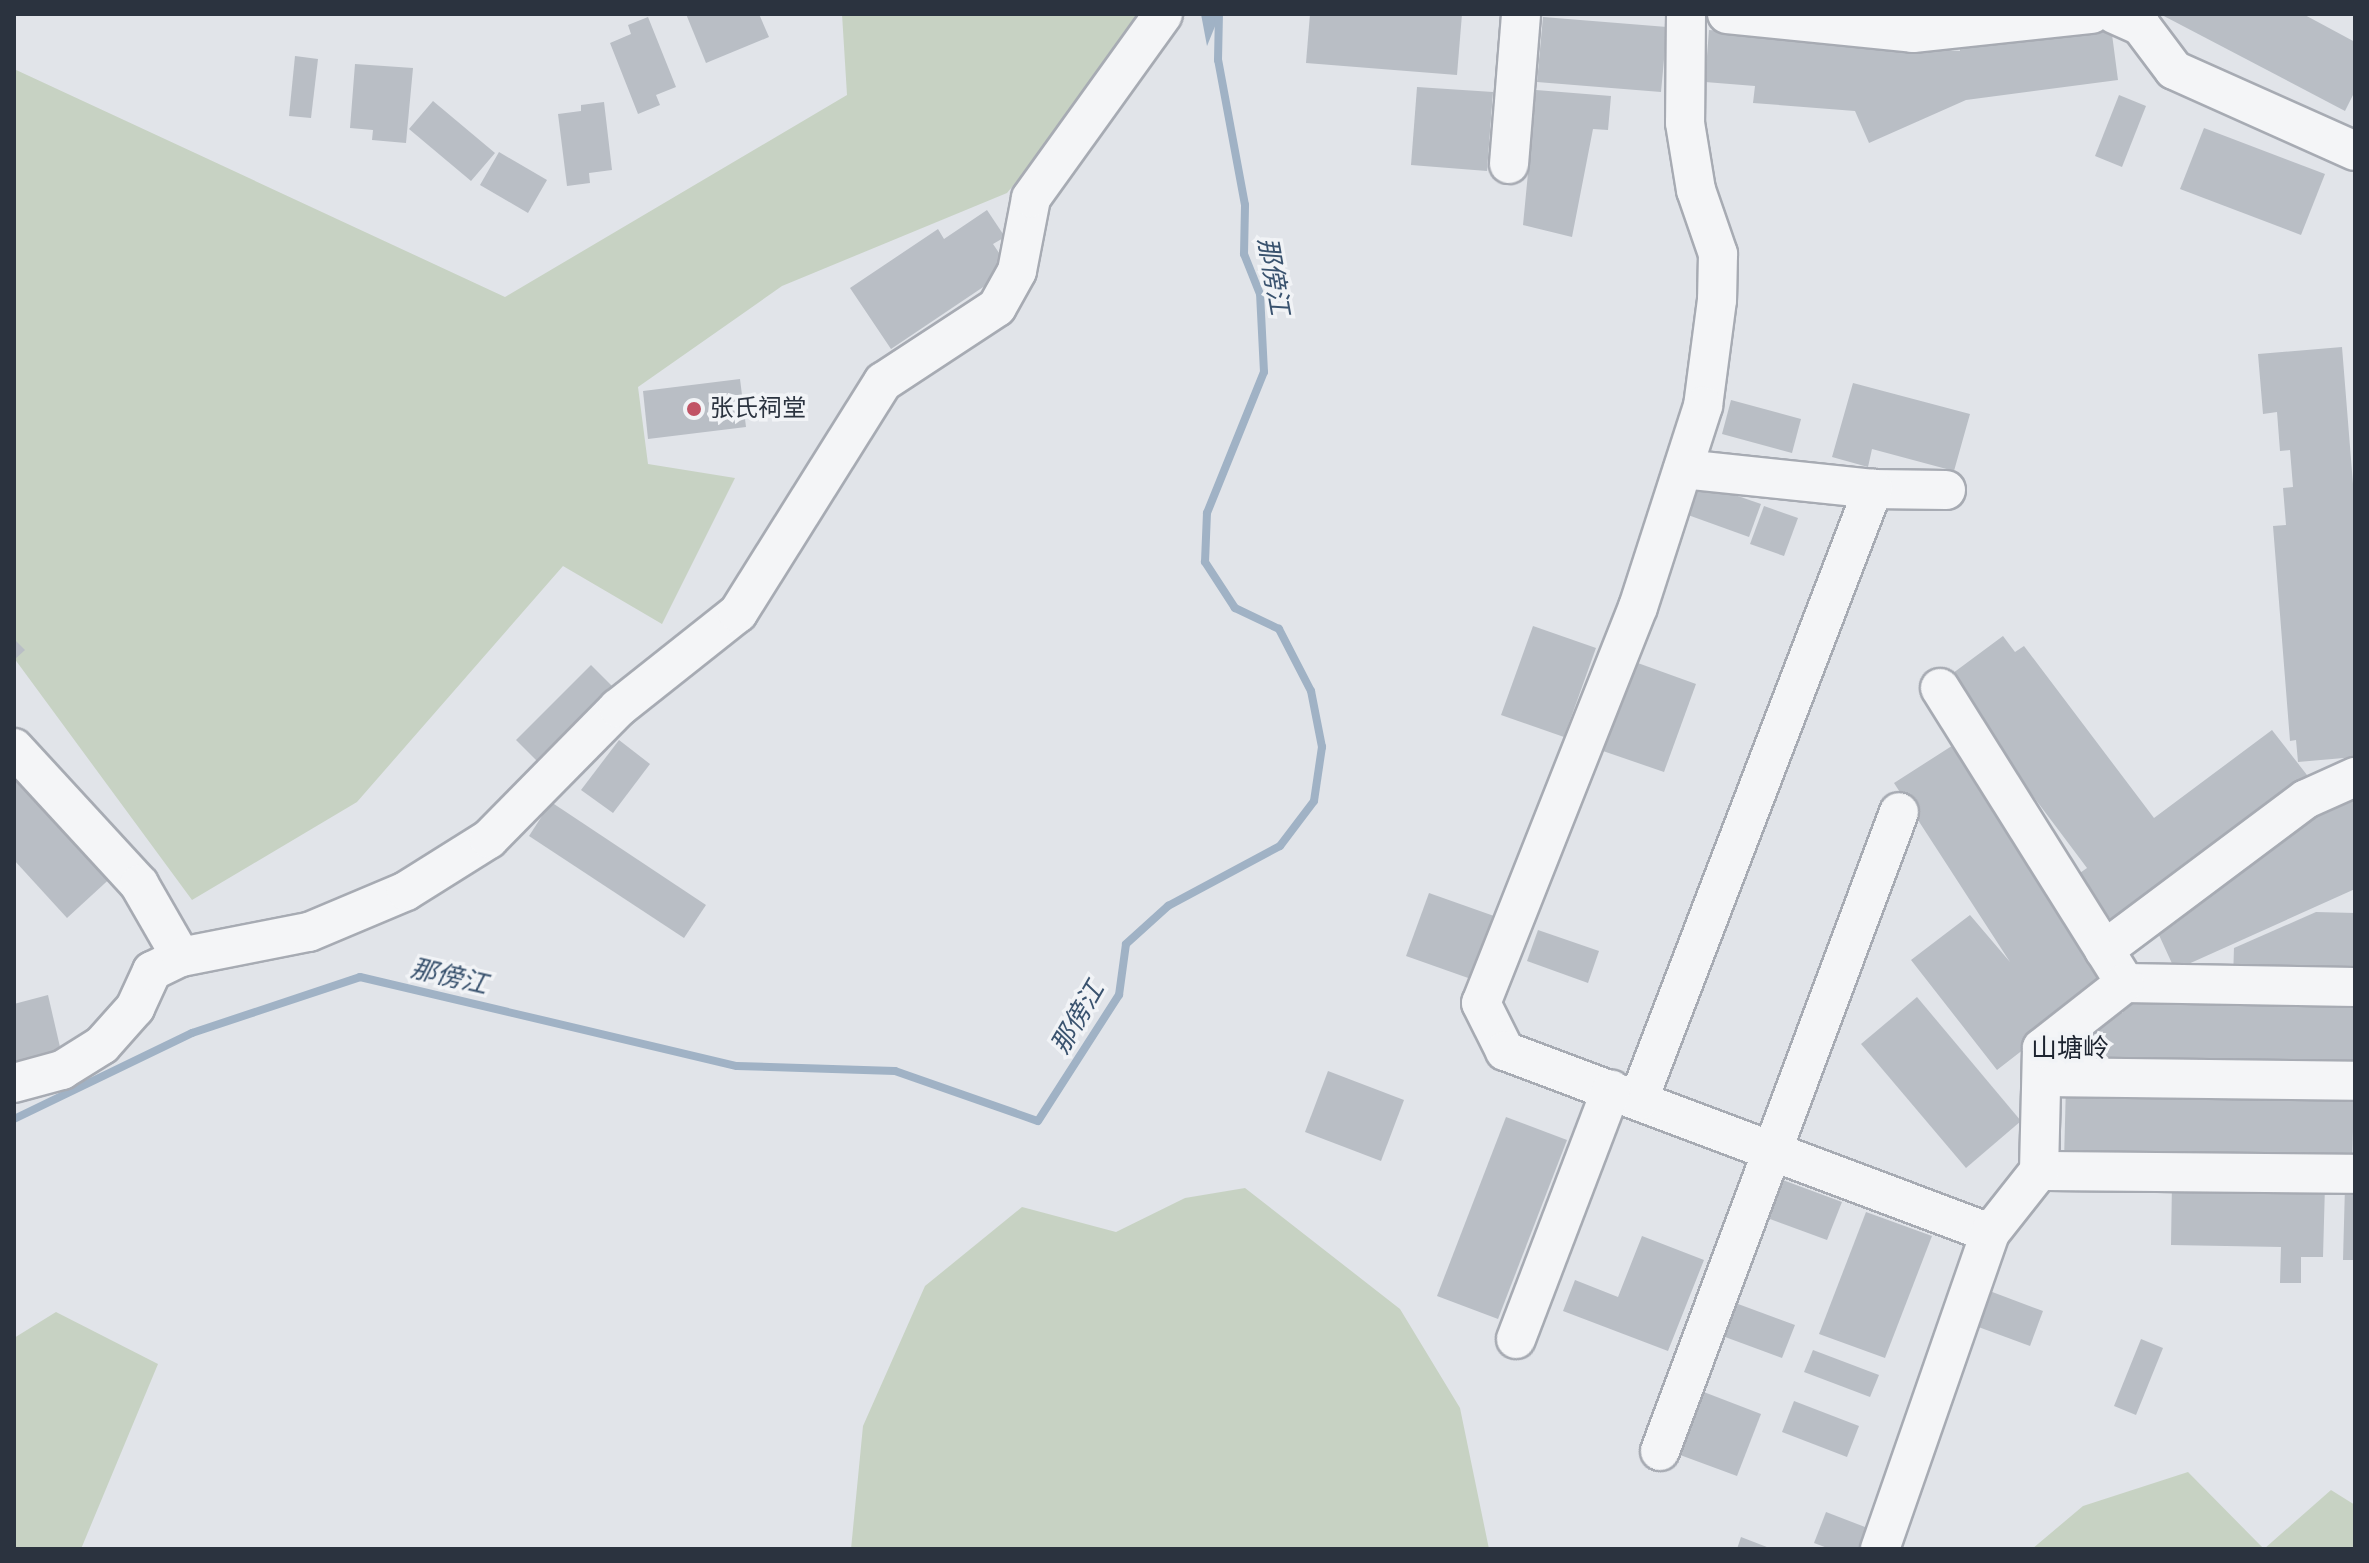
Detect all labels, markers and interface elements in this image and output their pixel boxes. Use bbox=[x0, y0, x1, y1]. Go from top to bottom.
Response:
water label: 那傍江 bbox=[1251, 235, 1295, 317]
place label: 张氏祠堂 bbox=[710, 395, 806, 423]
marker: 张氏祠堂 bbox=[685, 400, 703, 418]
water label: 那傍江 bbox=[407, 953, 491, 1001]
water label: 那傍江 bbox=[1045, 976, 1111, 1060]
district label: 山塘岭 bbox=[2031, 1033, 2109, 1065]

